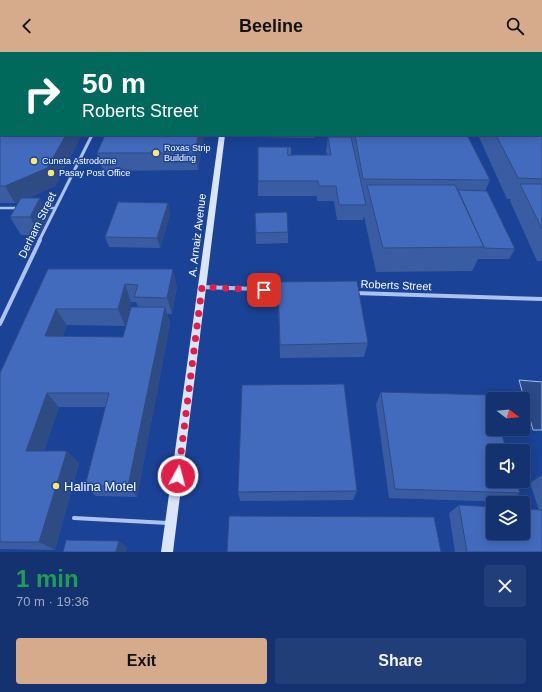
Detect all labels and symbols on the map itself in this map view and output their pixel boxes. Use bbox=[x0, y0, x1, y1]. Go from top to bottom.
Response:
place label: Roxas Strip Building bbox=[164, 143, 211, 163]
marker: Roxas Strip Building bbox=[151, 148, 161, 158]
marker: Cuneta Astrodome bbox=[29, 156, 39, 166]
place label: Cuneta Astrodome bbox=[42, 156, 117, 166]
marker: Pasay Post Office bbox=[46, 168, 56, 178]
place label: Pasay Post Office bbox=[59, 168, 130, 178]
street label: Derham Street bbox=[16, 190, 58, 260]
street label: A. Arnaiz Avenue bbox=[186, 193, 208, 277]
pin bbox=[247, 273, 281, 307]
street label: Roberts Street bbox=[360, 278, 432, 292]
north arrow bbox=[486, 392, 530, 436]
position arrow bbox=[157, 455, 199, 497]
place label: Halina Motel bbox=[64, 479, 136, 494]
marker: Halina Motel bbox=[51, 481, 61, 491]

